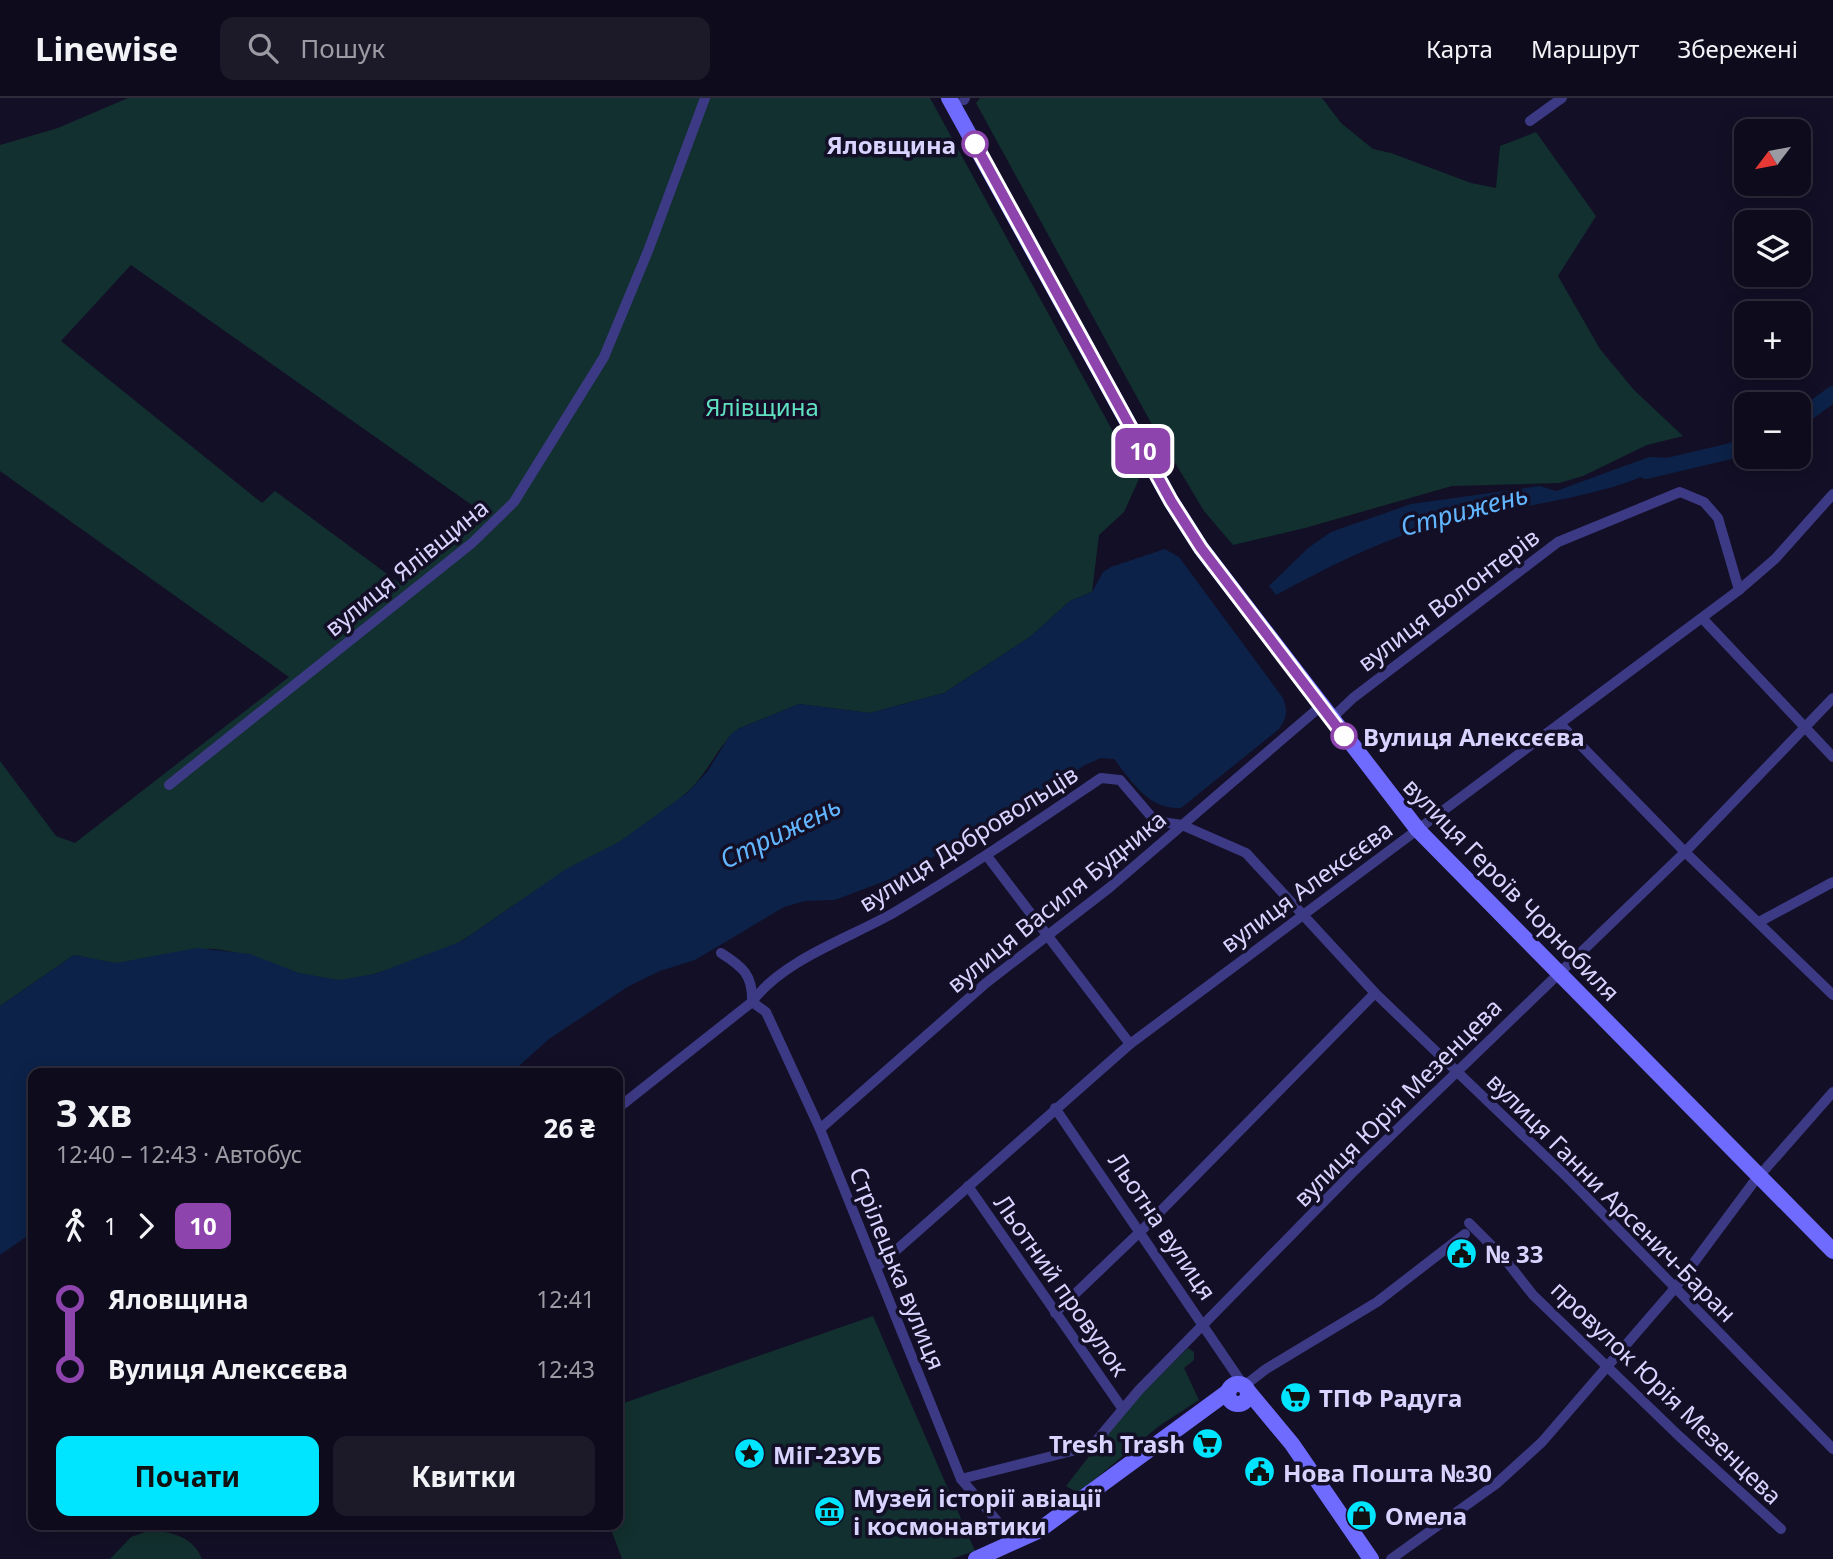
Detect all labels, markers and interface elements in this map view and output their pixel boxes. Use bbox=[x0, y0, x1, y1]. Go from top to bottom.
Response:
search box bbox=[220, 17, 710, 80]
text: Linewise bbox=[35, 26, 178, 71]
icon: search bbox=[244, 29, 282, 67]
text: Пошук bbox=[300, 30, 385, 66]
text: Карта bbox=[1426, 32, 1493, 65]
text: Маршрут bbox=[1531, 32, 1639, 65]
text: Збережені bbox=[1677, 32, 1798, 65]
north arrow bbox=[1734, 119, 1811, 196]
map controls bbox=[1734, 119, 1811, 469]
place label: Яловщина bbox=[826, 128, 956, 161]
marker: Яловщина bbox=[962, 131, 988, 157]
button: layers bbox=[1734, 210, 1811, 287]
button: + bbox=[1734, 301, 1811, 378]
park label: Ялівщина bbox=[705, 390, 819, 423]
button: − bbox=[1734, 392, 1811, 469]
line badge: 10 bbox=[1112, 428, 1174, 474]
text: 10 bbox=[1129, 434, 1157, 467]
water label: Стрижень bbox=[1396, 476, 1532, 544]
street label: вулиця Ялівщина bbox=[317, 491, 495, 643]
street label: вулиця Волонтерів bbox=[1350, 520, 1546, 678]
place label: Вулиця Алексєєва bbox=[1363, 720, 1585, 753]
marker: Вулиця Алексєєва bbox=[1331, 723, 1357, 749]
street label: вулиця Добровольців bbox=[852, 757, 1084, 919]
street label: вулиця Героїв Чорнобиля bbox=[1396, 770, 1628, 1008]
water label: Стрижень bbox=[713, 787, 847, 877]
street label: вулиця Василя Будника bbox=[939, 802, 1173, 1000]
street label: вулиця Алексєєва bbox=[1213, 812, 1399, 960]
street label: вулиця Юрія Мезенцева bbox=[1285, 990, 1509, 1214]
street label: вулиця Ганни Арсенич-Баран bbox=[1480, 1065, 1744, 1329]
text: 3 хв bbox=[56, 1086, 132, 1138]
text: 26 ₴ bbox=[544, 1110, 595, 1146]
text: 12:40 – 12:43 · Автобус bbox=[56, 1138, 302, 1170]
street label: Льотна вулиця bbox=[1101, 1146, 1225, 1306]
street label: Стрілецька вулиця bbox=[842, 1162, 954, 1374]
street label: Льотний провулок bbox=[987, 1188, 1137, 1383]
icon: walk bbox=[56, 1207, 94, 1245]
icon: forward bbox=[127, 1207, 165, 1245]
text: 10 bbox=[189, 1209, 217, 1242]
text: 1 bbox=[104, 1210, 117, 1242]
public building icon: № 33 bbox=[1445, 1236, 1479, 1270]
place label: № 33 bbox=[1485, 1237, 1543, 1270]
street label: провулок Юрія Мезенцева bbox=[1544, 1273, 1790, 1511]
text: Яловщина bbox=[108, 1281, 248, 1317]
text: 12:41 bbox=[536, 1283, 595, 1315]
text: Вулиця Алексєєва bbox=[108, 1351, 348, 1387]
text: 12:43 bbox=[536, 1353, 595, 1385]
supermarket icon: ТПФ Радуга bbox=[1279, 1380, 1313, 1414]
place label: ТПФ Радуга bbox=[1319, 1381, 1462, 1414]
supermarket icon: Tresh Trash bbox=[1191, 1426, 1225, 1460]
place label: Tresh Trash bbox=[1049, 1427, 1185, 1460]
button: Почати bbox=[56, 1436, 319, 1516]
button: Квитки bbox=[333, 1436, 595, 1516]
place icon: МіГ-23УБ bbox=[733, 1437, 767, 1471]
place label: МіГ-23УБ bbox=[773, 1438, 882, 1471]
public building icon: Нова Пошта №30 bbox=[1243, 1455, 1277, 1489]
place label: Нова Пошта №30 bbox=[1283, 1456, 1492, 1489]
place label: Музей історії авіації і космонавтики bbox=[853, 1481, 1101, 1542]
museum icon: Музей історії авіації і космонавтики bbox=[813, 1494, 847, 1528]
shop icon: Омела bbox=[1345, 1498, 1379, 1532]
place label: Омела bbox=[1385, 1499, 1467, 1532]

